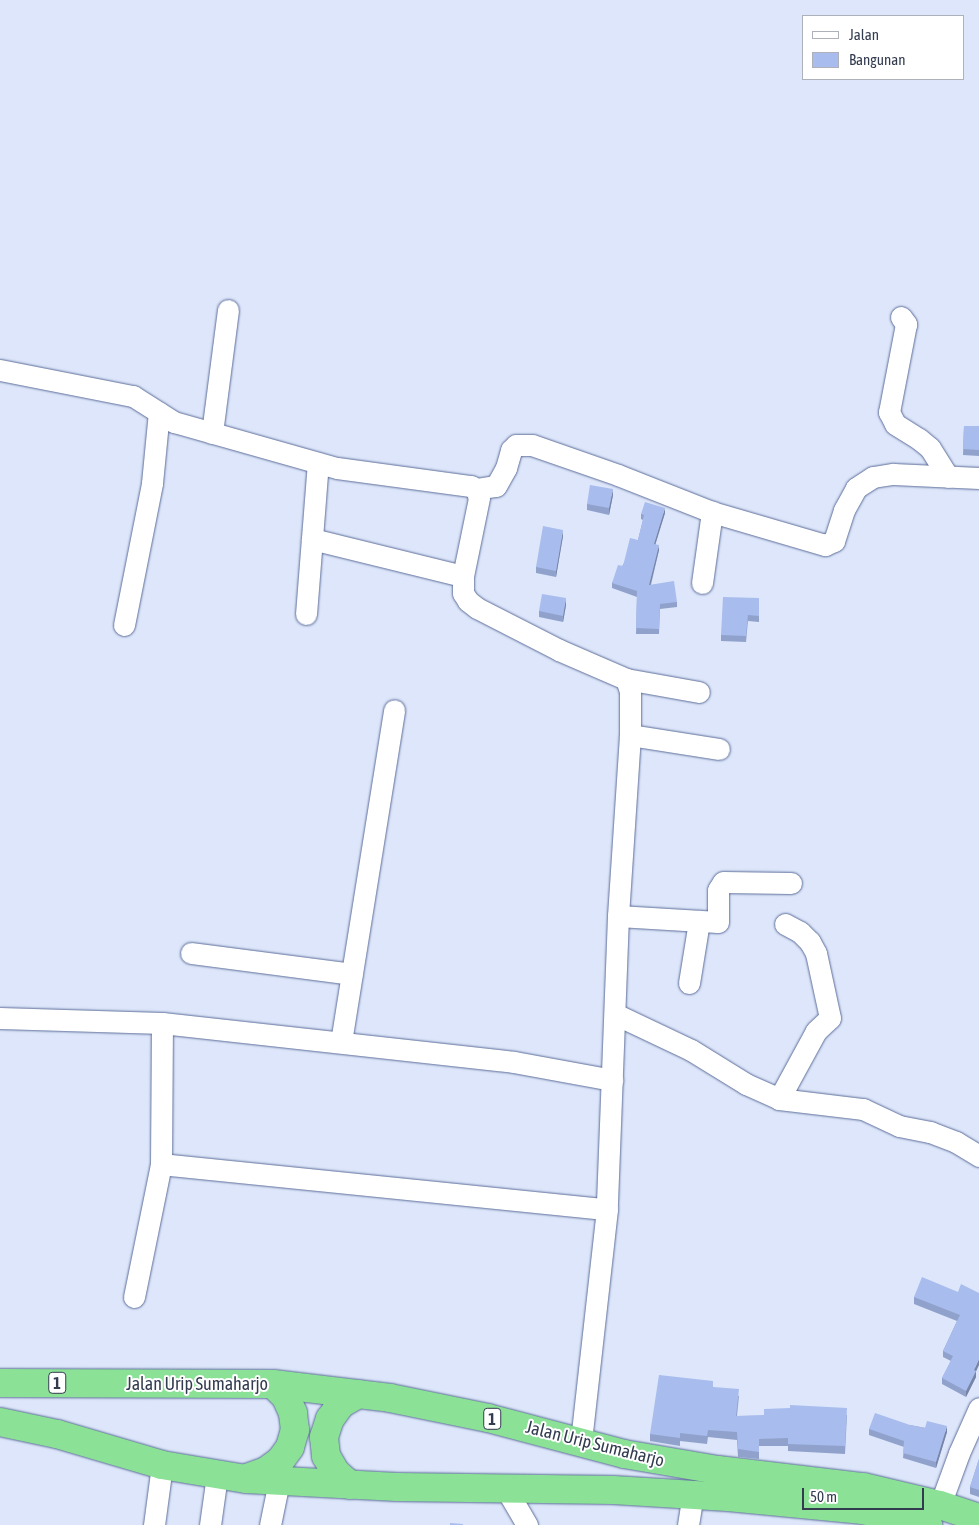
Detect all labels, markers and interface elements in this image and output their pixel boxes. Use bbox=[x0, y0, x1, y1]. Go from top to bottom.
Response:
legend bbox=[802, 15, 964, 80]
text: Jalan bbox=[849, 26, 879, 43]
text: Bangunan bbox=[849, 51, 906, 68]
road number: 1 bbox=[47, 1370, 67, 1396]
street label: Jalan Urip Sumaharjo bbox=[126, 1373, 268, 1395]
road number: 1 bbox=[482, 1406, 502, 1432]
street label: Jalan Urip Sumaharjo bbox=[523, 1416, 667, 1472]
scale bar bbox=[804, 1478, 926, 1510]
text: 50 m bbox=[810, 1488, 837, 1505]

